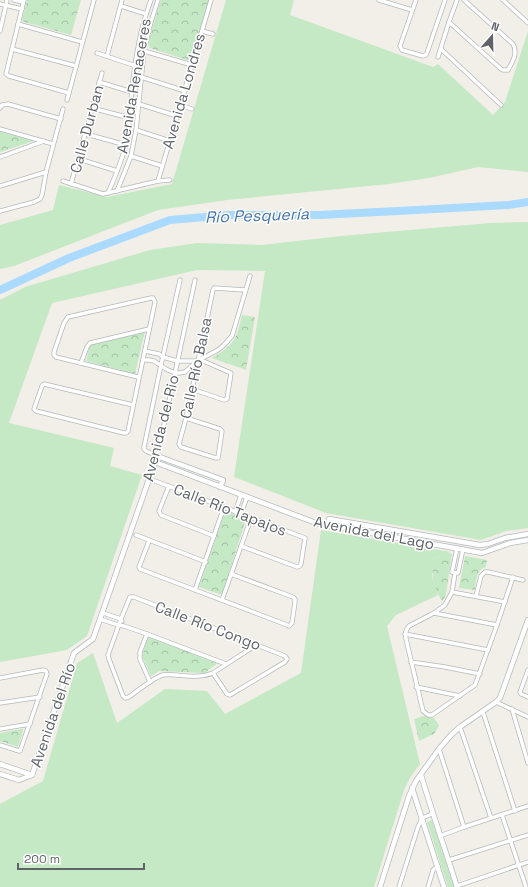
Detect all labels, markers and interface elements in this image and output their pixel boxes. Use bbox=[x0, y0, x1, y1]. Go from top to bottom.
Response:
north arrow bbox=[472, 16, 512, 56]
street label: Avenida Renaceres bbox=[112, 17, 155, 155]
text: N bbox=[490, 19, 501, 34]
street label: Avenida Londres bbox=[158, 31, 209, 151]
street label: Calle Durban bbox=[66, 83, 107, 175]
water label: Río Pesquería bbox=[205, 203, 310, 228]
street label: Calle Río Balsa bbox=[175, 315, 216, 420]
street label: Avenida del Rio bbox=[138, 373, 183, 483]
street label: Calle Río Tapajos bbox=[171, 479, 289, 540]
street label: Avenida del Lago bbox=[312, 512, 436, 554]
street label: Calle Río Congo bbox=[153, 597, 264, 654]
street label: Avenida del Río bbox=[26, 660, 79, 770]
scale bar bbox=[18, 845, 144, 871]
text: 200 m bbox=[24, 851, 60, 867]

